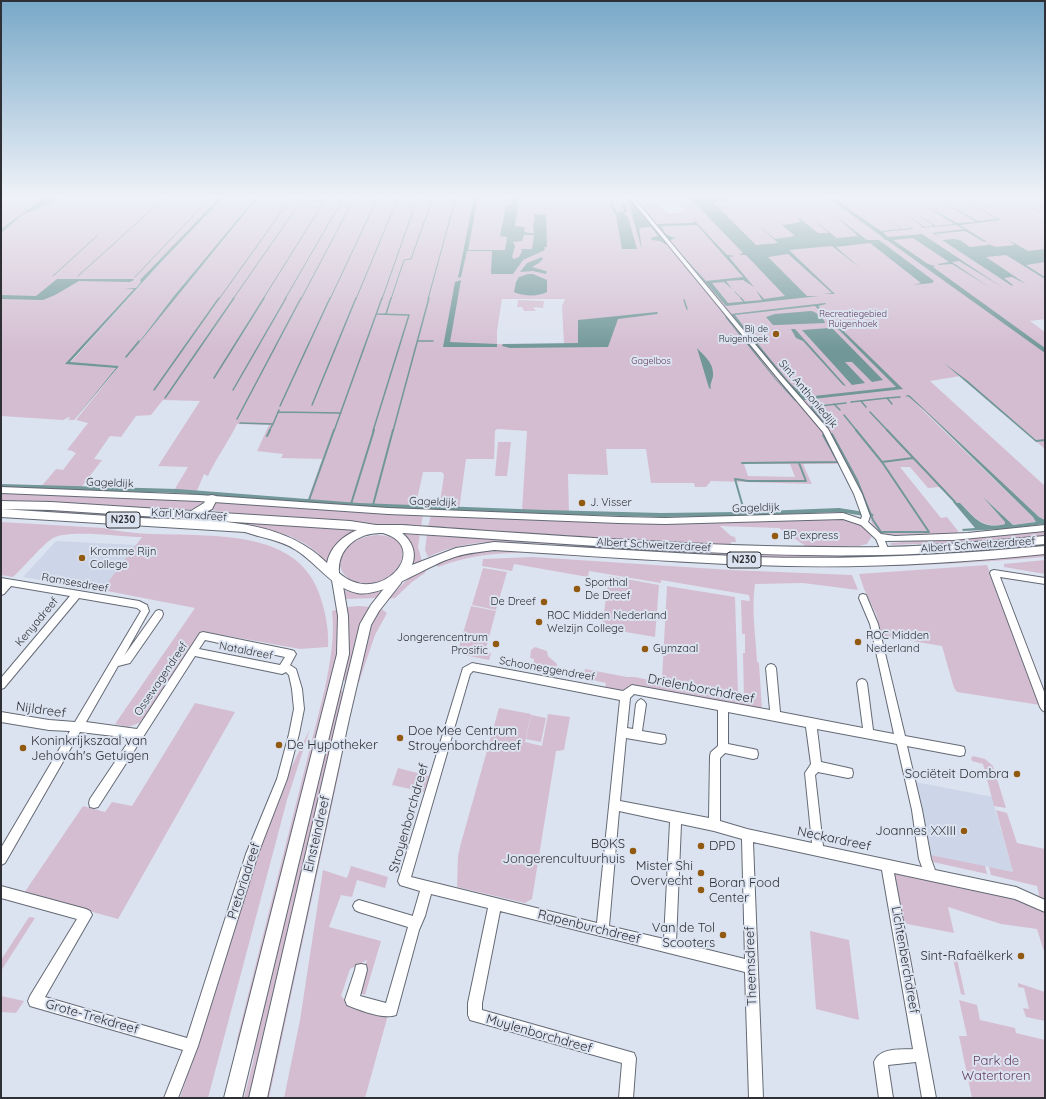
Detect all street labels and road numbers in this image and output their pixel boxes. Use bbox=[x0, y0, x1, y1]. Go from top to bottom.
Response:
street label: Sint Anthoniedijk bbox=[776, 357, 840, 431]
street label: Gageldijk bbox=[86, 476, 134, 490]
street label: Gageldijk bbox=[409, 495, 457, 509]
street label: Gageldijk bbox=[732, 501, 780, 515]
street label: Karl Marxdreef bbox=[151, 506, 227, 524]
road number: N230 bbox=[106, 512, 140, 528]
street label: Albert Schweitzerdreef bbox=[920, 534, 1036, 556]
street label: Albert Schweitzerdreef bbox=[596, 535, 712, 555]
road number: N230 bbox=[727, 552, 761, 568]
street label: Ramsesdreef bbox=[41, 571, 109, 595]
street label: Kenyadreef bbox=[13, 595, 61, 649]
street label: Nataldreef bbox=[218, 639, 274, 663]
street label: Ossewagendreef bbox=[131, 640, 191, 718]
street label: Schooneggendreef bbox=[498, 654, 596, 684]
street label: Drielenborchdreef bbox=[646, 671, 756, 707]
street label: Nijldreef bbox=[15, 699, 67, 721]
street label: Stroyenborchdreef bbox=[386, 762, 432, 874]
street label: Einsteindreef bbox=[301, 794, 333, 874]
street label: Neckardreef bbox=[796, 824, 872, 854]
street label: Pretoriadreef bbox=[224, 841, 264, 921]
street label: Lichtenberchdreef bbox=[888, 905, 922, 1015]
street label: Rapenburchdreef bbox=[536, 907, 642, 947]
street label: Theemsdreef bbox=[742, 926, 760, 1006]
street label: Grote-Trekdreef bbox=[44, 996, 140, 1038]
street label: Muylenborchdreef bbox=[484, 1011, 594, 1057]

